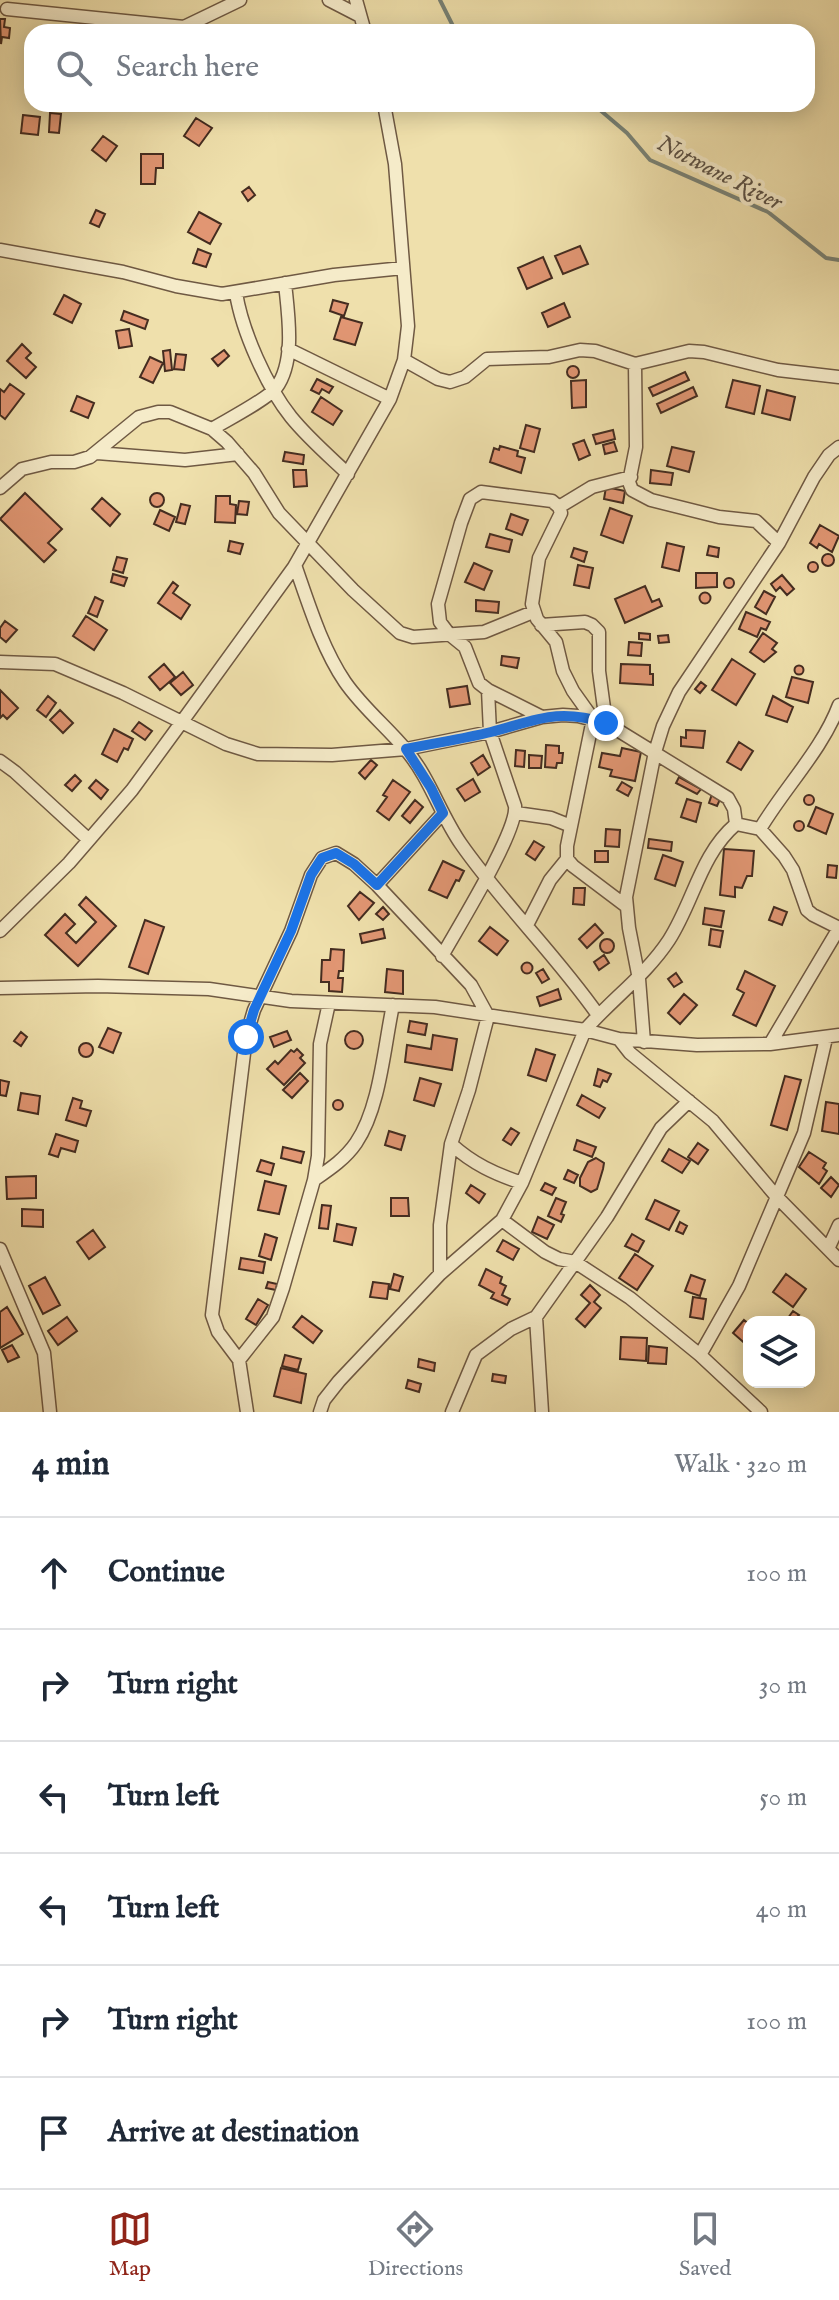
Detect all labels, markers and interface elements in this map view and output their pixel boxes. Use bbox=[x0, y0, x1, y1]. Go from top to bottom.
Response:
search box bbox=[24, 24, 815, 112]
icon: search bbox=[52, 46, 96, 90]
text: Search here bbox=[116, 49, 259, 87]
water label: Notwane River bbox=[651, 128, 789, 219]
route end bbox=[588, 705, 624, 741]
route start bbox=[228, 1019, 264, 1055]
map controls bbox=[743, 1316, 815, 1388]
button: layers bbox=[743, 1316, 815, 1388]
text: 4 min bbox=[32, 1443, 110, 1486]
text: Walk · 320 m bbox=[674, 1448, 807, 1481]
icon: ahead bbox=[32, 1551, 76, 1595]
text: Continue bbox=[108, 1554, 225, 1592]
text: 100 m bbox=[746, 1557, 807, 1590]
icon: right bbox=[32, 1663, 76, 1707]
text: Turn right bbox=[108, 1666, 238, 1704]
text: 30 m bbox=[759, 1669, 807, 1702]
icon: left bbox=[32, 1775, 76, 1819]
text: Turn left bbox=[108, 1778, 219, 1816]
text: 50 m bbox=[759, 1781, 807, 1814]
icon: left bbox=[32, 1887, 76, 1931]
text: Turn left bbox=[108, 1890, 219, 1928]
text: 40 m bbox=[756, 1893, 807, 1926]
icon: right bbox=[32, 1999, 76, 2043]
text: Turn right bbox=[108, 2002, 238, 2040]
text: 100 m bbox=[746, 2005, 807, 2038]
icon: arrive bbox=[32, 2111, 76, 2155]
text: Arrive at destination bbox=[108, 2114, 359, 2152]
tab: Map bbox=[108, 2207, 152, 2283]
tab: Directions bbox=[368, 2207, 463, 2283]
tab: Saved bbox=[679, 2207, 731, 2283]

